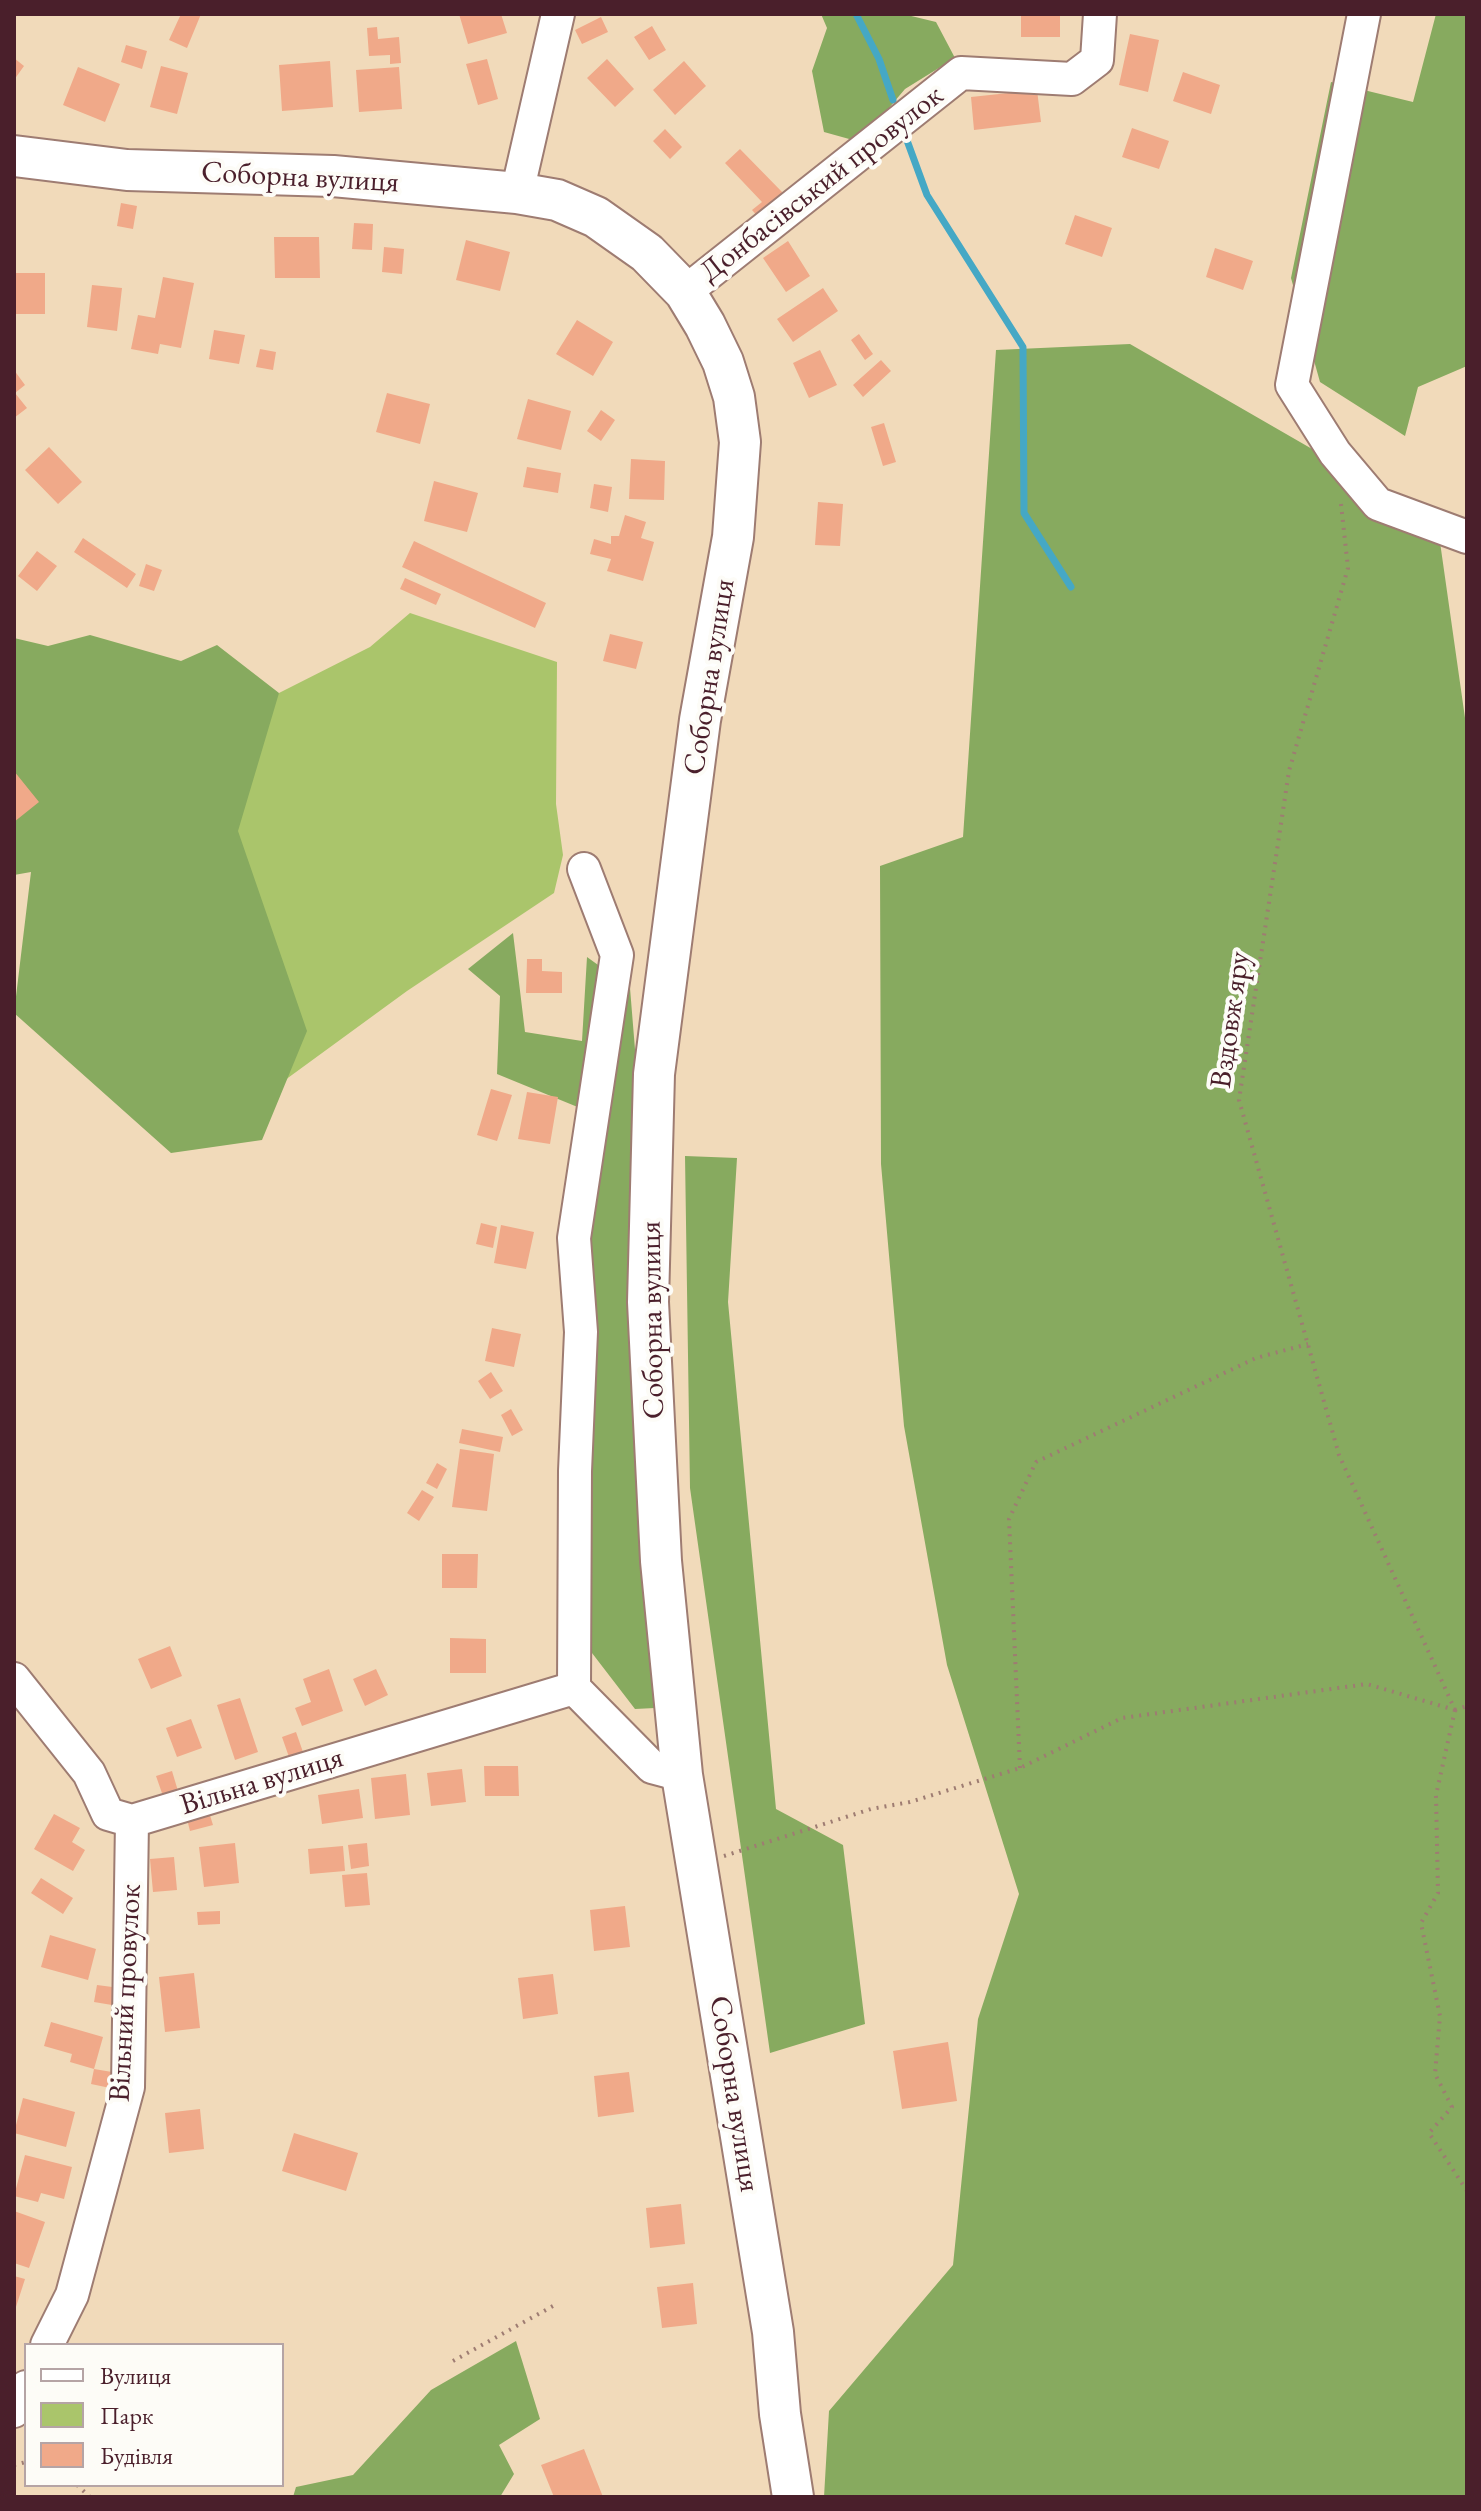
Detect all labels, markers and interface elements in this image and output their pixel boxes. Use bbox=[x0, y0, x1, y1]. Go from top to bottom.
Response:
street label: Донбасівський провулок bbox=[693, 78, 951, 290]
street label: Соборна вулиця bbox=[200, 155, 400, 201]
street label: Соборна вулиця bbox=[677, 576, 743, 778]
street label: Вздовж яру bbox=[1204, 949, 1258, 1091]
street label: Соборна вулиця bbox=[633, 1221, 673, 1419]
street label: Вільна вулиця bbox=[176, 1740, 348, 1824]
street label: Вільний провулок bbox=[102, 1883, 150, 2103]
street label: Соборна вулиця bbox=[701, 1993, 767, 2195]
legend bbox=[24, 2343, 284, 2487]
text: Вулиця bbox=[100, 2360, 171, 2391]
text: Парк bbox=[100, 2400, 153, 2431]
text: Будівля bbox=[100, 2440, 173, 2471]

